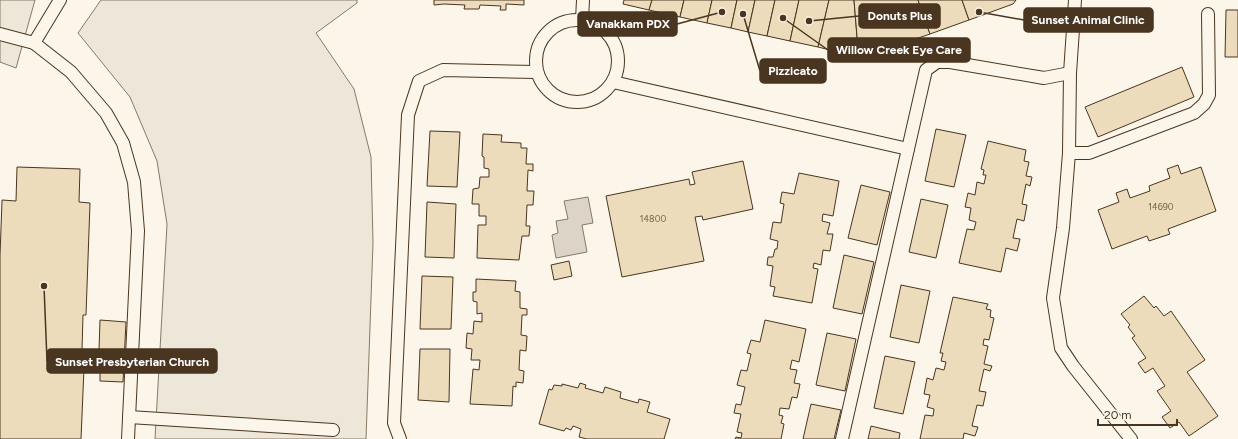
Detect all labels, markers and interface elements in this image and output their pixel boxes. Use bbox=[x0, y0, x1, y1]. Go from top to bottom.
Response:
callout: Donuts Plus bbox=[859, 4, 940, 28]
callout: Sunset Animal Clinic bbox=[1024, 8, 1153, 32]
text: Donuts Plus bbox=[868, 9, 933, 23]
callout: Vanakkam PDX bbox=[578, 12, 677, 36]
text: Sunset Animal Clinic bbox=[1031, 13, 1145, 27]
text: Vanakkam PDX bbox=[586, 17, 671, 31]
callout: Willow Creek Eye Care bbox=[828, 38, 970, 62]
text: Willow Creek Eye Care bbox=[836, 43, 962, 57]
callout: Pizzicato bbox=[760, 59, 826, 83]
text: Pizzicato bbox=[768, 64, 818, 78]
house number: 14690 bbox=[1148, 201, 1174, 212]
house number: 14800 bbox=[640, 213, 666, 224]
callout: Sunset Presbyterian Church bbox=[47, 349, 217, 373]
text: Sunset Presbyterian Church bbox=[55, 355, 209, 369]
scale bar bbox=[1098, 401, 1177, 427]
text: 20 m bbox=[1104, 408, 1132, 422]

